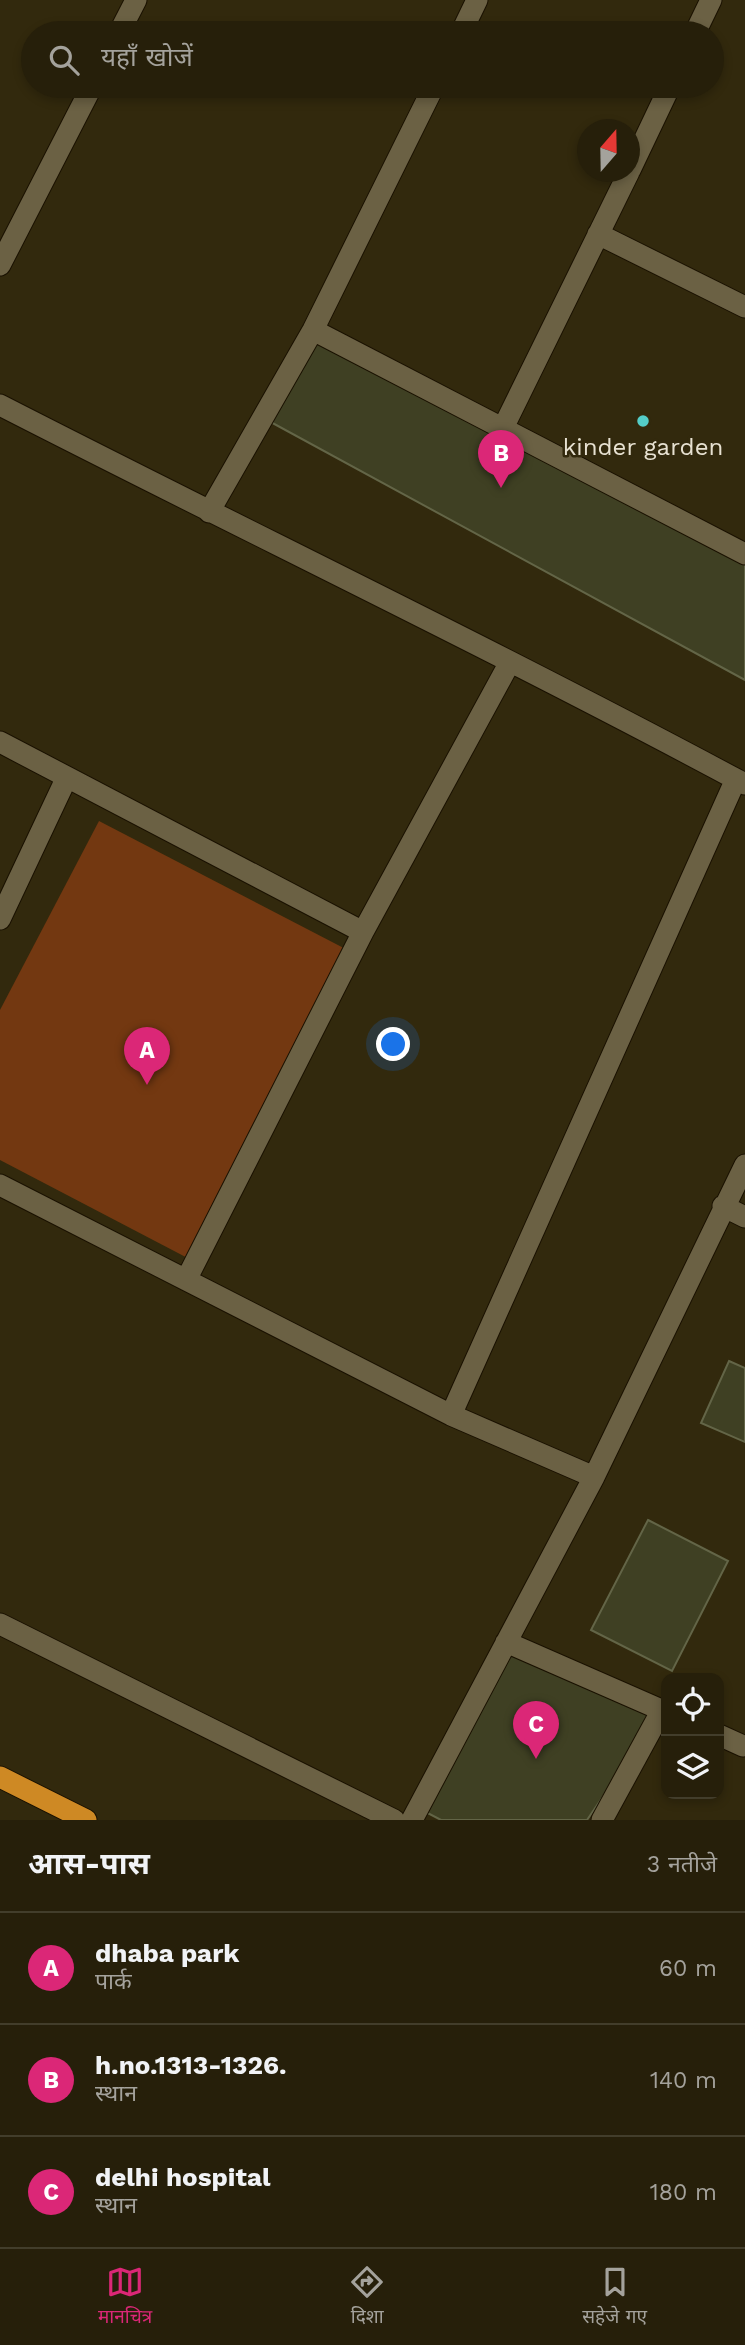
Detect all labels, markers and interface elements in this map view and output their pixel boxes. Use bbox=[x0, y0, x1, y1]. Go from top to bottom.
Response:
search box bbox=[21, 21, 724, 98]
icon: search bbox=[45, 41, 83, 79]
text: यहाँ खोजें bbox=[101, 42, 193, 72]
north arrow bbox=[577, 119, 640, 182]
marker: kinder garden bbox=[635, 413, 651, 429]
pin: B bbox=[478, 430, 524, 488]
place label: kinder garden bbox=[563, 433, 723, 461]
pin: A bbox=[124, 1027, 170, 1085]
your location bbox=[376, 1027, 410, 1061]
map controls bbox=[661, 1673, 724, 1799]
button: locate bbox=[661, 1673, 724, 1736]
pin: C bbox=[513, 1701, 559, 1759]
button: layers bbox=[661, 1736, 724, 1799]
text: आस-पास bbox=[28, 1846, 150, 1881]
text: 3 नतीजे bbox=[647, 1851, 717, 1878]
text: dhaba park bbox=[95, 1938, 240, 1968]
text: A bbox=[43, 1955, 59, 1982]
text: 60 m bbox=[659, 1955, 717, 1982]
text: पार्क bbox=[95, 1968, 132, 1995]
text: h.no.1313-1326. bbox=[95, 2050, 286, 2080]
text: B bbox=[43, 2067, 59, 2094]
text: 140 m bbox=[650, 2067, 717, 2094]
text: स्थान bbox=[95, 2080, 137, 2107]
text: delhi hospital bbox=[95, 2162, 271, 2192]
text: C bbox=[43, 2179, 59, 2206]
text: 180 m bbox=[650, 2179, 717, 2206]
text: स्थान bbox=[95, 2192, 137, 2219]
tab: मानचित्र bbox=[98, 2263, 152, 2331]
tab: दिशा bbox=[348, 2263, 386, 2331]
tab: सहेजे गए bbox=[582, 2263, 647, 2331]

